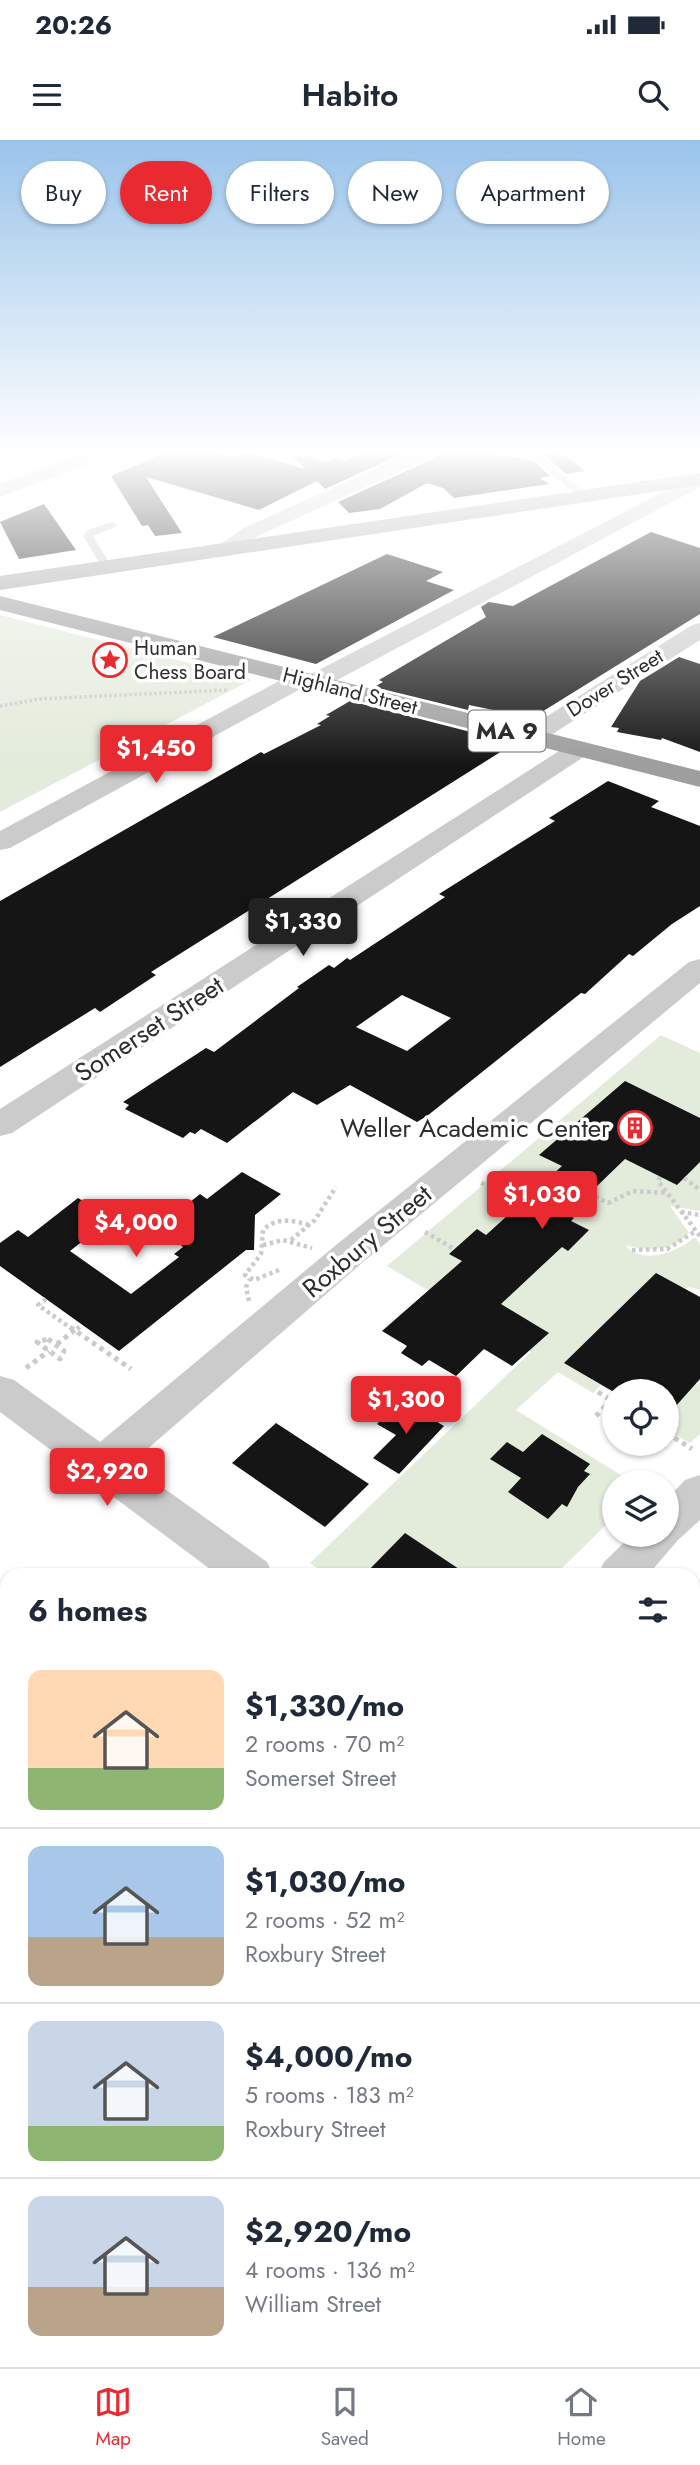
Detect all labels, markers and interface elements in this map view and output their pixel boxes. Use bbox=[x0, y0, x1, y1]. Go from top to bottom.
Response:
text: 20:26 bbox=[35, 6, 112, 44]
text: Habito bbox=[302, 72, 398, 118]
icon: menu bbox=[28, 76, 66, 114]
icon: search bbox=[634, 76, 672, 114]
chip: Buy bbox=[21, 161, 106, 224]
chip: Rent bbox=[120, 161, 212, 224]
chip: Filters bbox=[226, 161, 334, 224]
chip: New bbox=[348, 161, 442, 224]
chip: Apartment bbox=[456, 161, 609, 224]
place label: Human Chess Board bbox=[134, 633, 246, 687]
place icon: Human Chess Board bbox=[91, 641, 129, 679]
street label: Dover Street bbox=[561, 641, 669, 725]
street label: Highland Street bbox=[280, 660, 420, 722]
road number: MA 9 bbox=[468, 710, 546, 752]
pin: $1,450 bbox=[99, 726, 213, 785]
text: $1,450 bbox=[116, 731, 196, 765]
pin: $1,330 bbox=[246, 898, 360, 958]
text: $1,330 bbox=[264, 904, 342, 938]
street label: Somerset Street bbox=[67, 966, 232, 1091]
place label: Weller Academic Center bbox=[340, 1109, 610, 1147]
building icon: Weller Academic Center bbox=[616, 1109, 654, 1147]
pin: $1,030 bbox=[485, 1172, 599, 1231]
street label: Roxbury Street bbox=[294, 1175, 441, 1307]
text: $1,030 bbox=[503, 1177, 581, 1211]
pin: $4,000 bbox=[79, 1200, 193, 1259]
text: $4,000 bbox=[94, 1205, 178, 1239]
pin: $1,300 bbox=[349, 1376, 463, 1436]
map controls bbox=[602, 1379, 679, 1547]
button: locate bbox=[602, 1379, 679, 1456]
text: $1,300 bbox=[367, 1382, 445, 1416]
pin: $2,920 bbox=[50, 1448, 164, 1508]
text: $2,920 bbox=[66, 1454, 148, 1488]
button: layers bbox=[602, 1470, 679, 1547]
text: 6 homes bbox=[28, 1589, 147, 1632]
icon: filters bbox=[634, 1591, 672, 1629]
text: $1,330/mo bbox=[245, 1684, 404, 1727]
icon: home bbox=[84, 1698, 168, 1782]
text: 2 rooms · 70 m² bbox=[245, 1727, 404, 1761]
text: Somerset Street bbox=[245, 1761, 396, 1795]
text: $1,030/mo bbox=[245, 1860, 405, 1903]
icon: home bbox=[84, 1874, 168, 1958]
text: 2 rooms · 52 m² bbox=[245, 1903, 404, 1937]
text: Roxbury Street bbox=[245, 1937, 385, 1971]
text: $4,000/mo bbox=[245, 2035, 412, 2078]
icon: home bbox=[84, 2049, 168, 2133]
text: 5 rooms · 183 m² bbox=[245, 2078, 414, 2112]
text: Roxbury Street bbox=[245, 2112, 385, 2146]
text: $2,920/mo bbox=[245, 2210, 411, 2253]
icon: home bbox=[84, 2224, 168, 2308]
text: 4 rooms · 136 m² bbox=[245, 2253, 415, 2287]
text: William Street bbox=[245, 2287, 381, 2321]
tab: Map bbox=[94, 2383, 132, 2452]
tab: Saved bbox=[321, 2383, 369, 2452]
tab: Home bbox=[557, 2383, 606, 2452]

